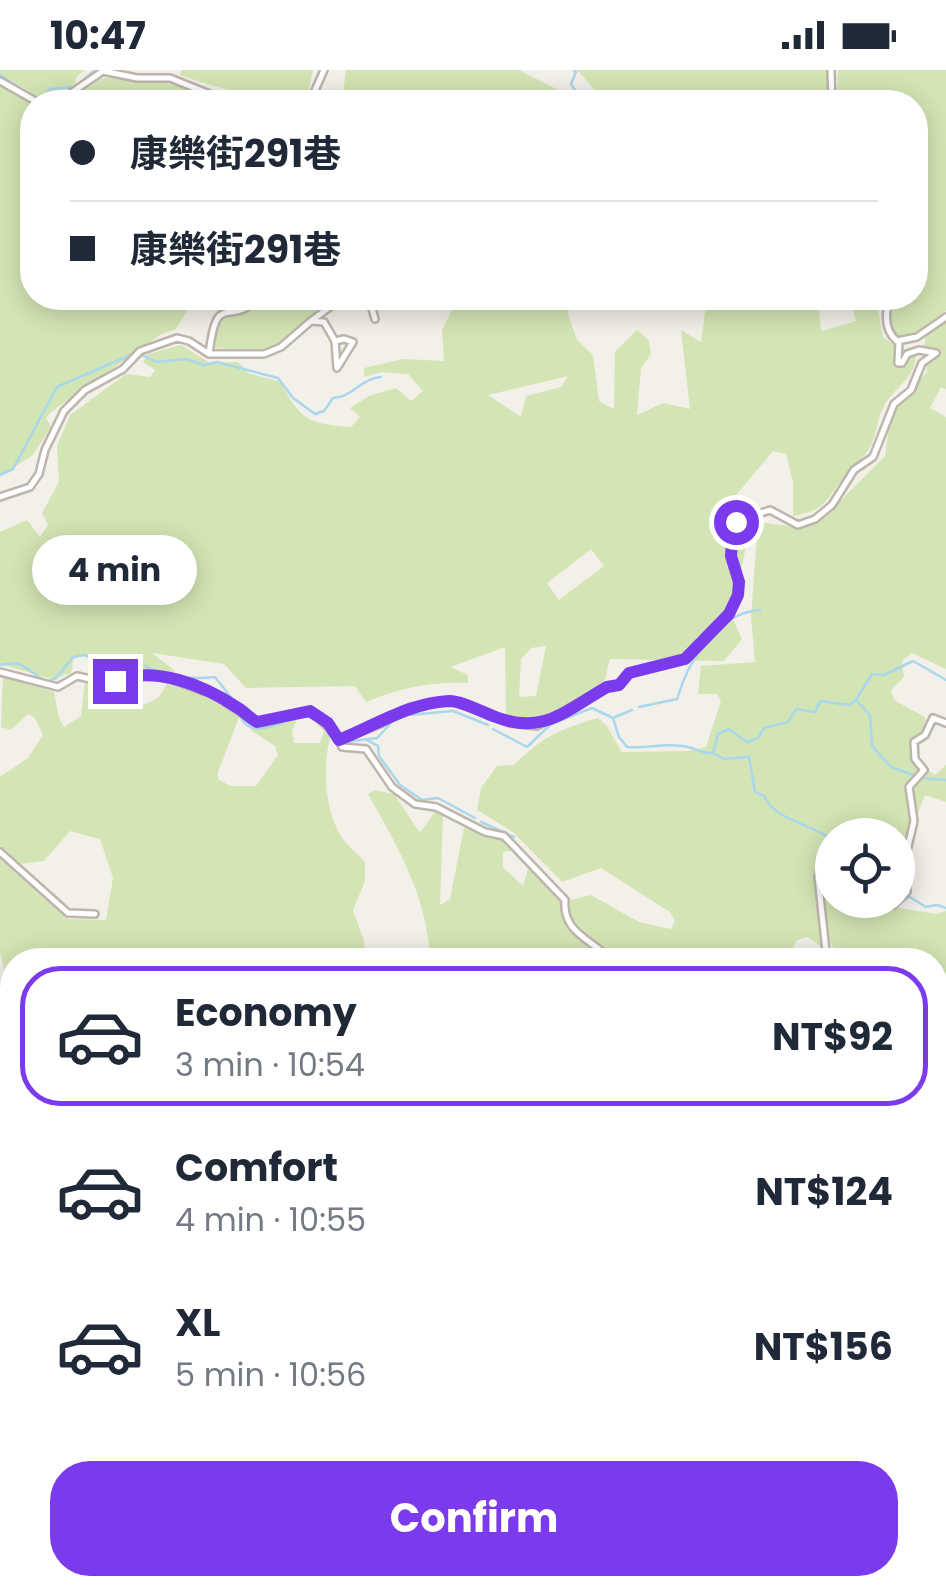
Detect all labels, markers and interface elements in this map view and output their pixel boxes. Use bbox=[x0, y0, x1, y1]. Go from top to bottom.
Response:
text: 10:47 bbox=[50, 9, 146, 62]
text: 康樂街291巷 bbox=[130, 127, 341, 180]
text: 康樂街291巷 bbox=[130, 223, 341, 276]
route start bbox=[714, 500, 759, 545]
callout: 4 min bbox=[32, 536, 198, 606]
text: 4 min bbox=[68, 547, 161, 592]
route end bbox=[93, 659, 138, 704]
map controls bbox=[815, 818, 915, 918]
button: locate bbox=[815, 818, 915, 918]
text: Economy bbox=[175, 986, 357, 1039]
icon: car bbox=[55, 991, 145, 1081]
text: NT$92 bbox=[772, 1010, 893, 1063]
text: 3 min · 10:54 bbox=[175, 1042, 365, 1087]
text: Comfort bbox=[175, 1141, 338, 1194]
icon: car bbox=[55, 1146, 145, 1236]
text: NT$124 bbox=[755, 1165, 893, 1218]
text: 4 min · 10:55 bbox=[175, 1197, 366, 1242]
text: XL bbox=[175, 1296, 220, 1349]
icon: car bbox=[55, 1301, 145, 1391]
text: NT$156 bbox=[754, 1320, 893, 1373]
text: 5 min · 10:56 bbox=[175, 1352, 366, 1397]
button: Confirm bbox=[50, 1461, 898, 1576]

